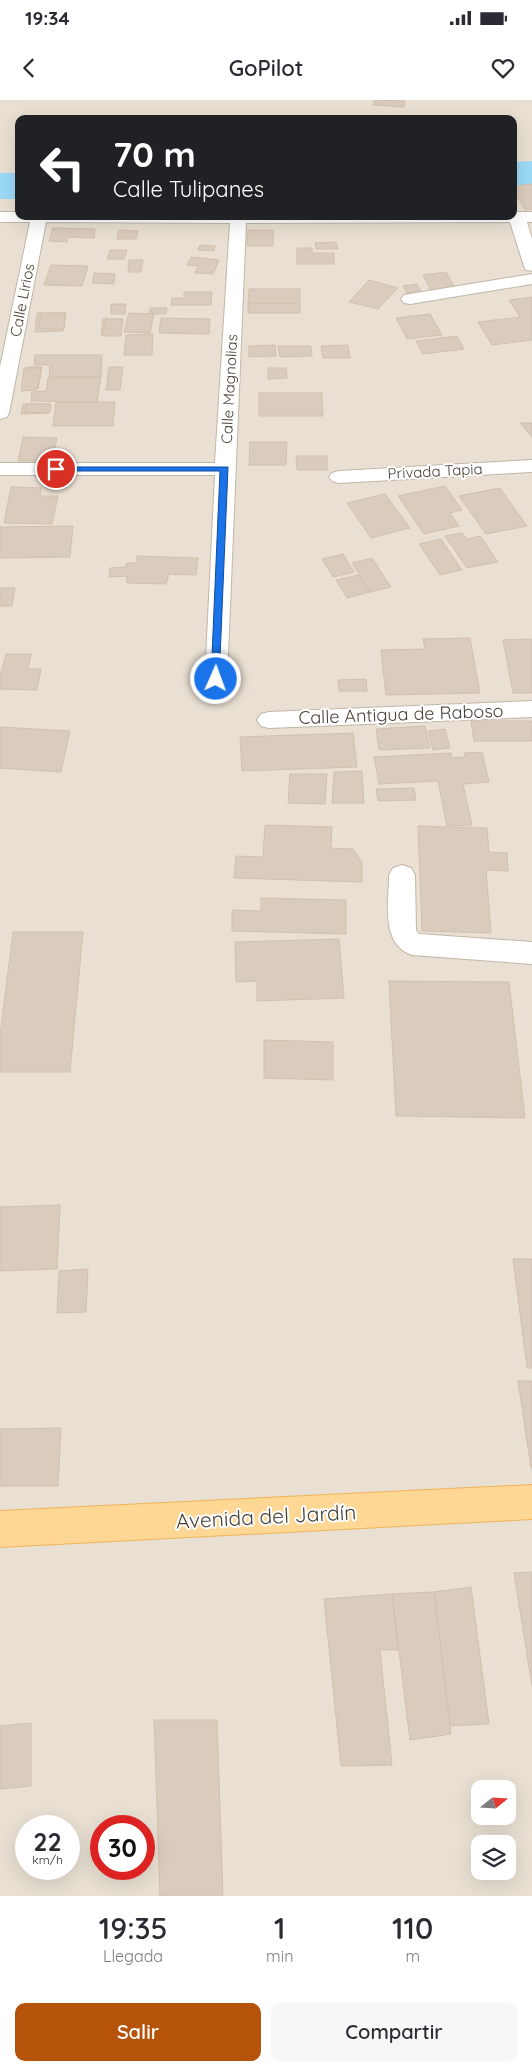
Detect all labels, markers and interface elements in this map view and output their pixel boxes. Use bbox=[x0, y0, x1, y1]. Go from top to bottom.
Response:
text: 19:34 bbox=[25, 6, 70, 30]
icon: back bbox=[15, 54, 43, 82]
text: GoPilot bbox=[229, 54, 303, 82]
icon: heart bbox=[489, 54, 517, 82]
text: 70 m bbox=[113, 132, 196, 176]
icon: left bbox=[30, 135, 95, 200]
text: Calle Tulipanes bbox=[113, 175, 264, 203]
street label: Calle Lirios bbox=[6, 262, 38, 338]
street label: Calle Magnolias bbox=[217, 334, 241, 444]
pin bbox=[35, 448, 77, 490]
icon: arrive bbox=[42, 455, 70, 483]
street label: Privada Tapia bbox=[387, 459, 483, 483]
position arrow bbox=[189, 652, 241, 704]
street label: Calle Antigua de Raboso bbox=[298, 699, 504, 729]
street label: Avenida del Jardín bbox=[175, 1498, 357, 1534]
north arrow bbox=[471, 1780, 516, 1825]
map controls bbox=[471, 1780, 516, 1880]
speed limit sign: 30 bbox=[90, 1815, 155, 1880]
text: 22 bbox=[33, 1826, 62, 1857]
button: layers bbox=[471, 1835, 516, 1880]
text: km/h bbox=[32, 1852, 63, 1867]
text: 19:35 bbox=[99, 1909, 167, 1947]
text: 1 bbox=[274, 1909, 285, 1947]
text: 110 bbox=[392, 1909, 433, 1947]
text: Llegada bbox=[103, 1946, 163, 1966]
text: min bbox=[266, 1946, 293, 1966]
text: m bbox=[405, 1946, 420, 1966]
button: Salir bbox=[15, 2003, 261, 2061]
button: Compartir bbox=[271, 2003, 517, 2061]

